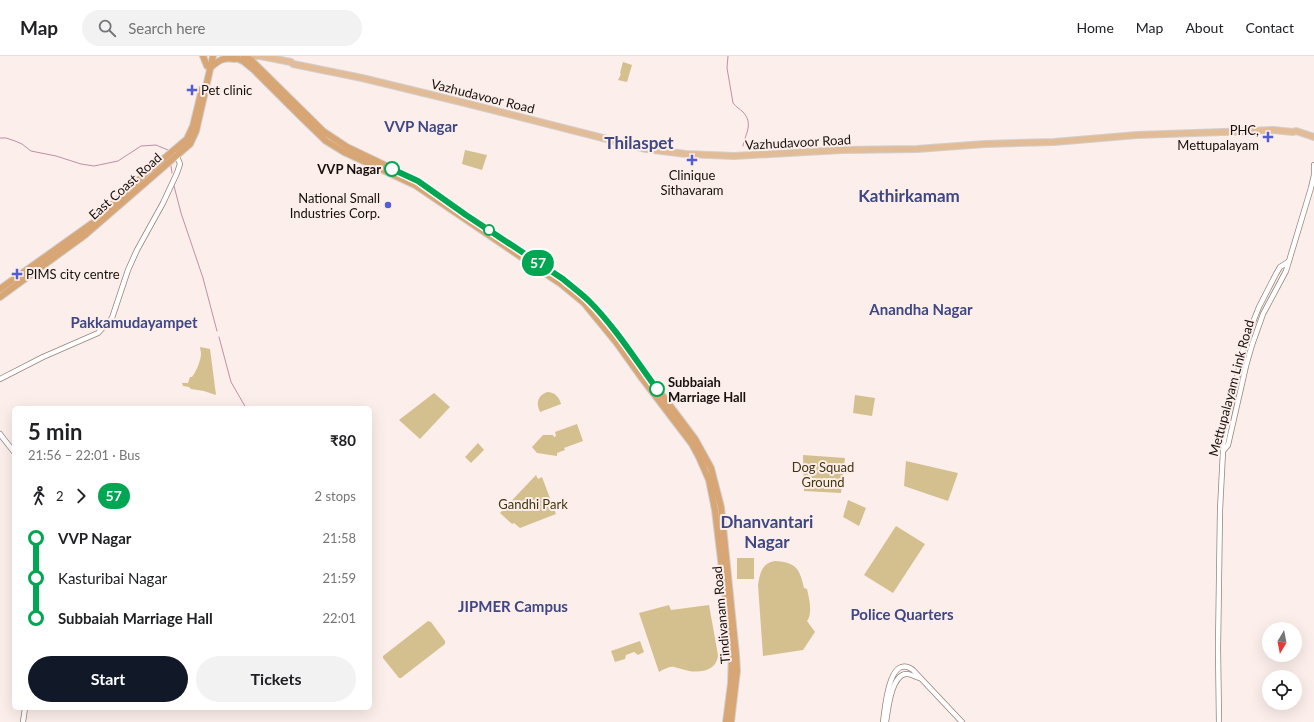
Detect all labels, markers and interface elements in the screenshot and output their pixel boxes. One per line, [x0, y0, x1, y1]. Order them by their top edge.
search box [82, 10, 362, 46]
text: Map [20, 16, 58, 39]
icon: search [96, 17, 118, 39]
text: Search here [128, 19, 206, 37]
text: Home [1076, 19, 1114, 36]
text: Map [1136, 19, 1163, 36]
text: About [1185, 19, 1223, 36]
text: Contact [1245, 19, 1294, 36]
street label: Vazhudavoor Road [430, 75, 536, 117]
place label: Pet clinic [201, 82, 252, 98]
marker: Pet clinic [186, 84, 198, 96]
district label: VVP Nagar [383, 117, 458, 135]
place label: PHC, Mettupalayam [1177, 122, 1259, 153]
street label: Vazhudavoor Road [745, 131, 851, 153]
marker: PHC, Mettupalayam [1262, 131, 1274, 143]
district label: Thilaspet [604, 132, 674, 153]
street label: East Coast Road [85, 149, 165, 223]
marker: Clinique Sithavaram [686, 154, 698, 166]
place label: VVP Nagar [316, 161, 381, 177]
marker: VVP Nagar [384, 161, 400, 177]
place label: Clinique Sithavaram [660, 167, 724, 198]
district label: Kathirkamam [858, 185, 960, 206]
place label: National Small Industries Corp. [290, 190, 380, 221]
marker: National Small Industries Corp. [383, 200, 393, 210]
unlabelled marker [483, 224, 495, 236]
line badge: 57 [520, 250, 556, 276]
text: 57 [530, 254, 546, 271]
place label: PIMS city centre [26, 266, 120, 282]
marker: PIMS city centre [11, 268, 23, 280]
district label: Anandha Nagar [868, 300, 973, 318]
district label: Pakkamudayampet [70, 313, 198, 331]
street label: Mettupalayam Link Road [1205, 318, 1257, 458]
place label: Subbaiah Marriage Hall [668, 374, 746, 405]
marker: Subbaiah Marriage Hall [649, 381, 665, 397]
text: 5 min [28, 418, 83, 445]
text: ₹80 [330, 431, 356, 449]
text: 21:56 – 22:01 · Bus [28, 447, 140, 463]
park label: Dog Squad Ground [792, 459, 854, 490]
icon: walk [28, 485, 50, 507]
icon: forward [70, 485, 92, 507]
text: 57 [106, 487, 122, 504]
text: 2 [56, 488, 64, 504]
text: 2 stops [315, 488, 356, 504]
park label: Gandhi Park [498, 496, 568, 512]
district label: Dhanvantari Nagar [721, 511, 813, 552]
text: VVP Nagar [58, 529, 131, 547]
text: 21:58 [323, 530, 356, 546]
street label: Tindivanam Road [709, 565, 733, 665]
text: Kasturibai Nagar [58, 569, 167, 587]
text: 21:59 [323, 570, 356, 586]
district label: JIPMER Campus [458, 597, 568, 615]
district label: Police Quarters [850, 605, 954, 623]
text: Subbaiah Marriage Hall [58, 609, 213, 627]
text: 22:01 [323, 610, 356, 626]
north arrow [1262, 622, 1302, 662]
map controls [1262, 622, 1302, 710]
button: Start [28, 656, 188, 702]
button: Tickets [196, 656, 356, 702]
button: locate [1262, 670, 1302, 710]

